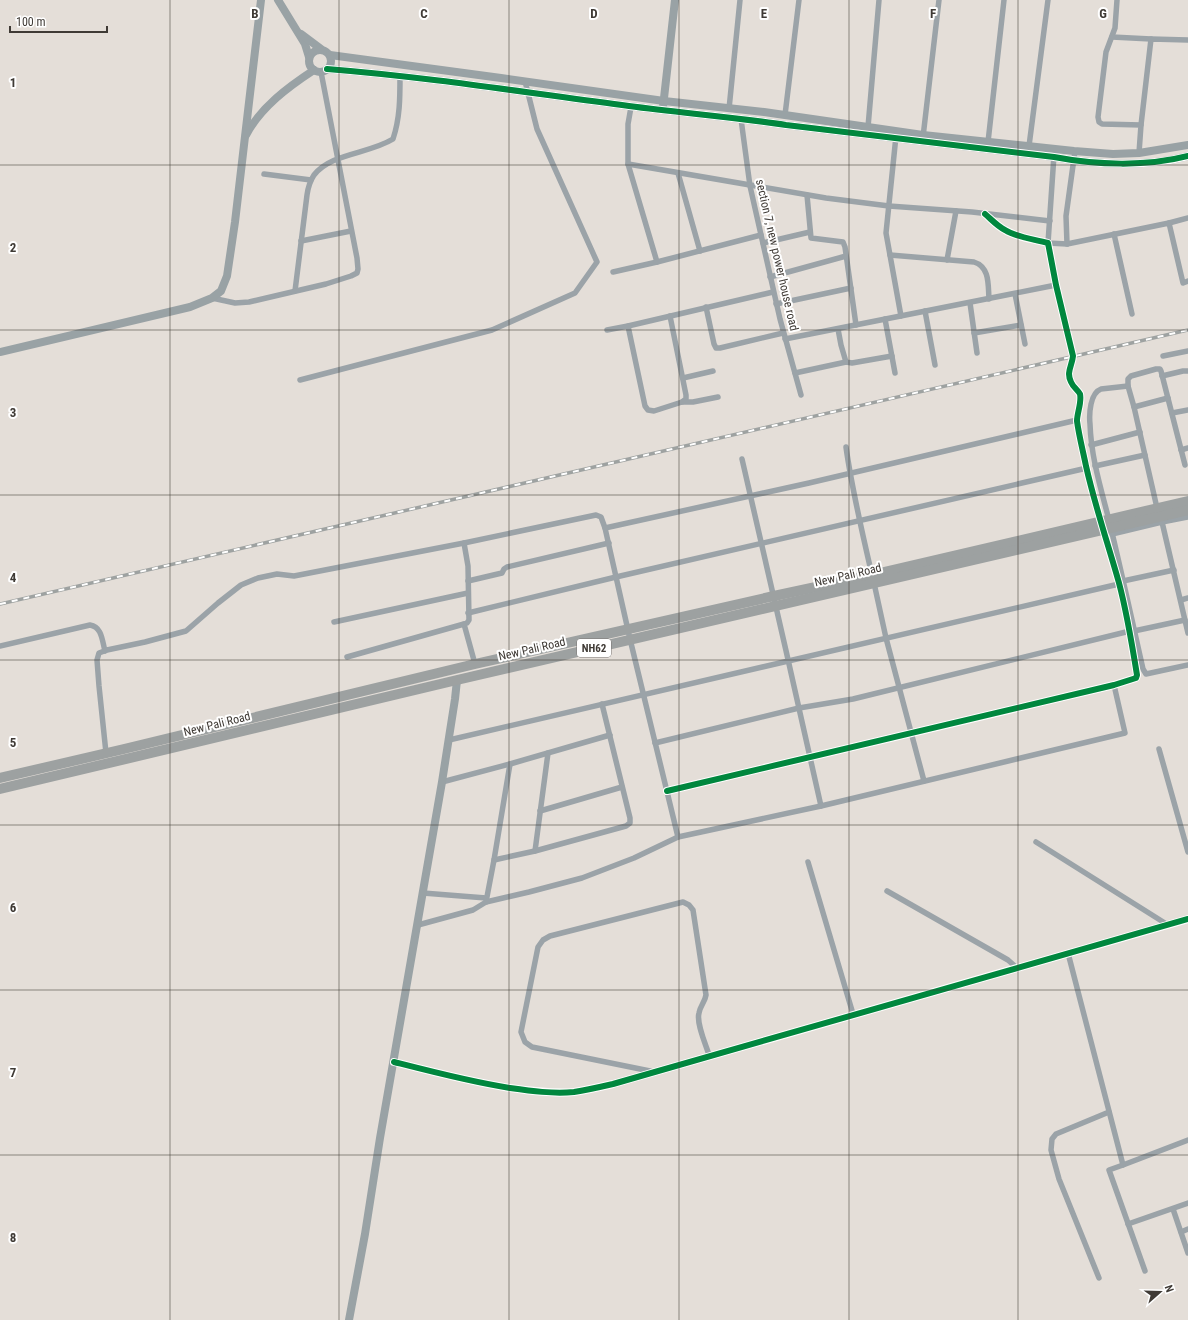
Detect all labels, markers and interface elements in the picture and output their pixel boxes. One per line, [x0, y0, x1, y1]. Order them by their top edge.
text: B [251, 6, 259, 21]
text: C [420, 6, 428, 21]
text: D [590, 6, 598, 21]
text: E [761, 6, 768, 21]
text: F [930, 6, 936, 21]
text: G [1099, 6, 1107, 21]
scale bar [10, 8, 107, 34]
text: 100 m [16, 15, 46, 29]
text: 1 [10, 75, 16, 90]
street label: section 7, new power house road [753, 178, 801, 332]
text: 2 [10, 240, 17, 255]
text: 3 [10, 405, 16, 420]
street label: New Pali Road [813, 560, 883, 590]
text: 4 [10, 570, 17, 585]
street label: New Pali Road [497, 634, 567, 664]
road number: NH62 [577, 639, 611, 657]
street label: New Pali Road [182, 709, 252, 739]
text: 5 [10, 735, 17, 750]
text: 6 [10, 900, 17, 915]
text: 7 [10, 1065, 17, 1080]
text: 8 [10, 1230, 16, 1245]
north arrow [1140, 1272, 1180, 1312]
text: N [1162, 1283, 1176, 1294]

